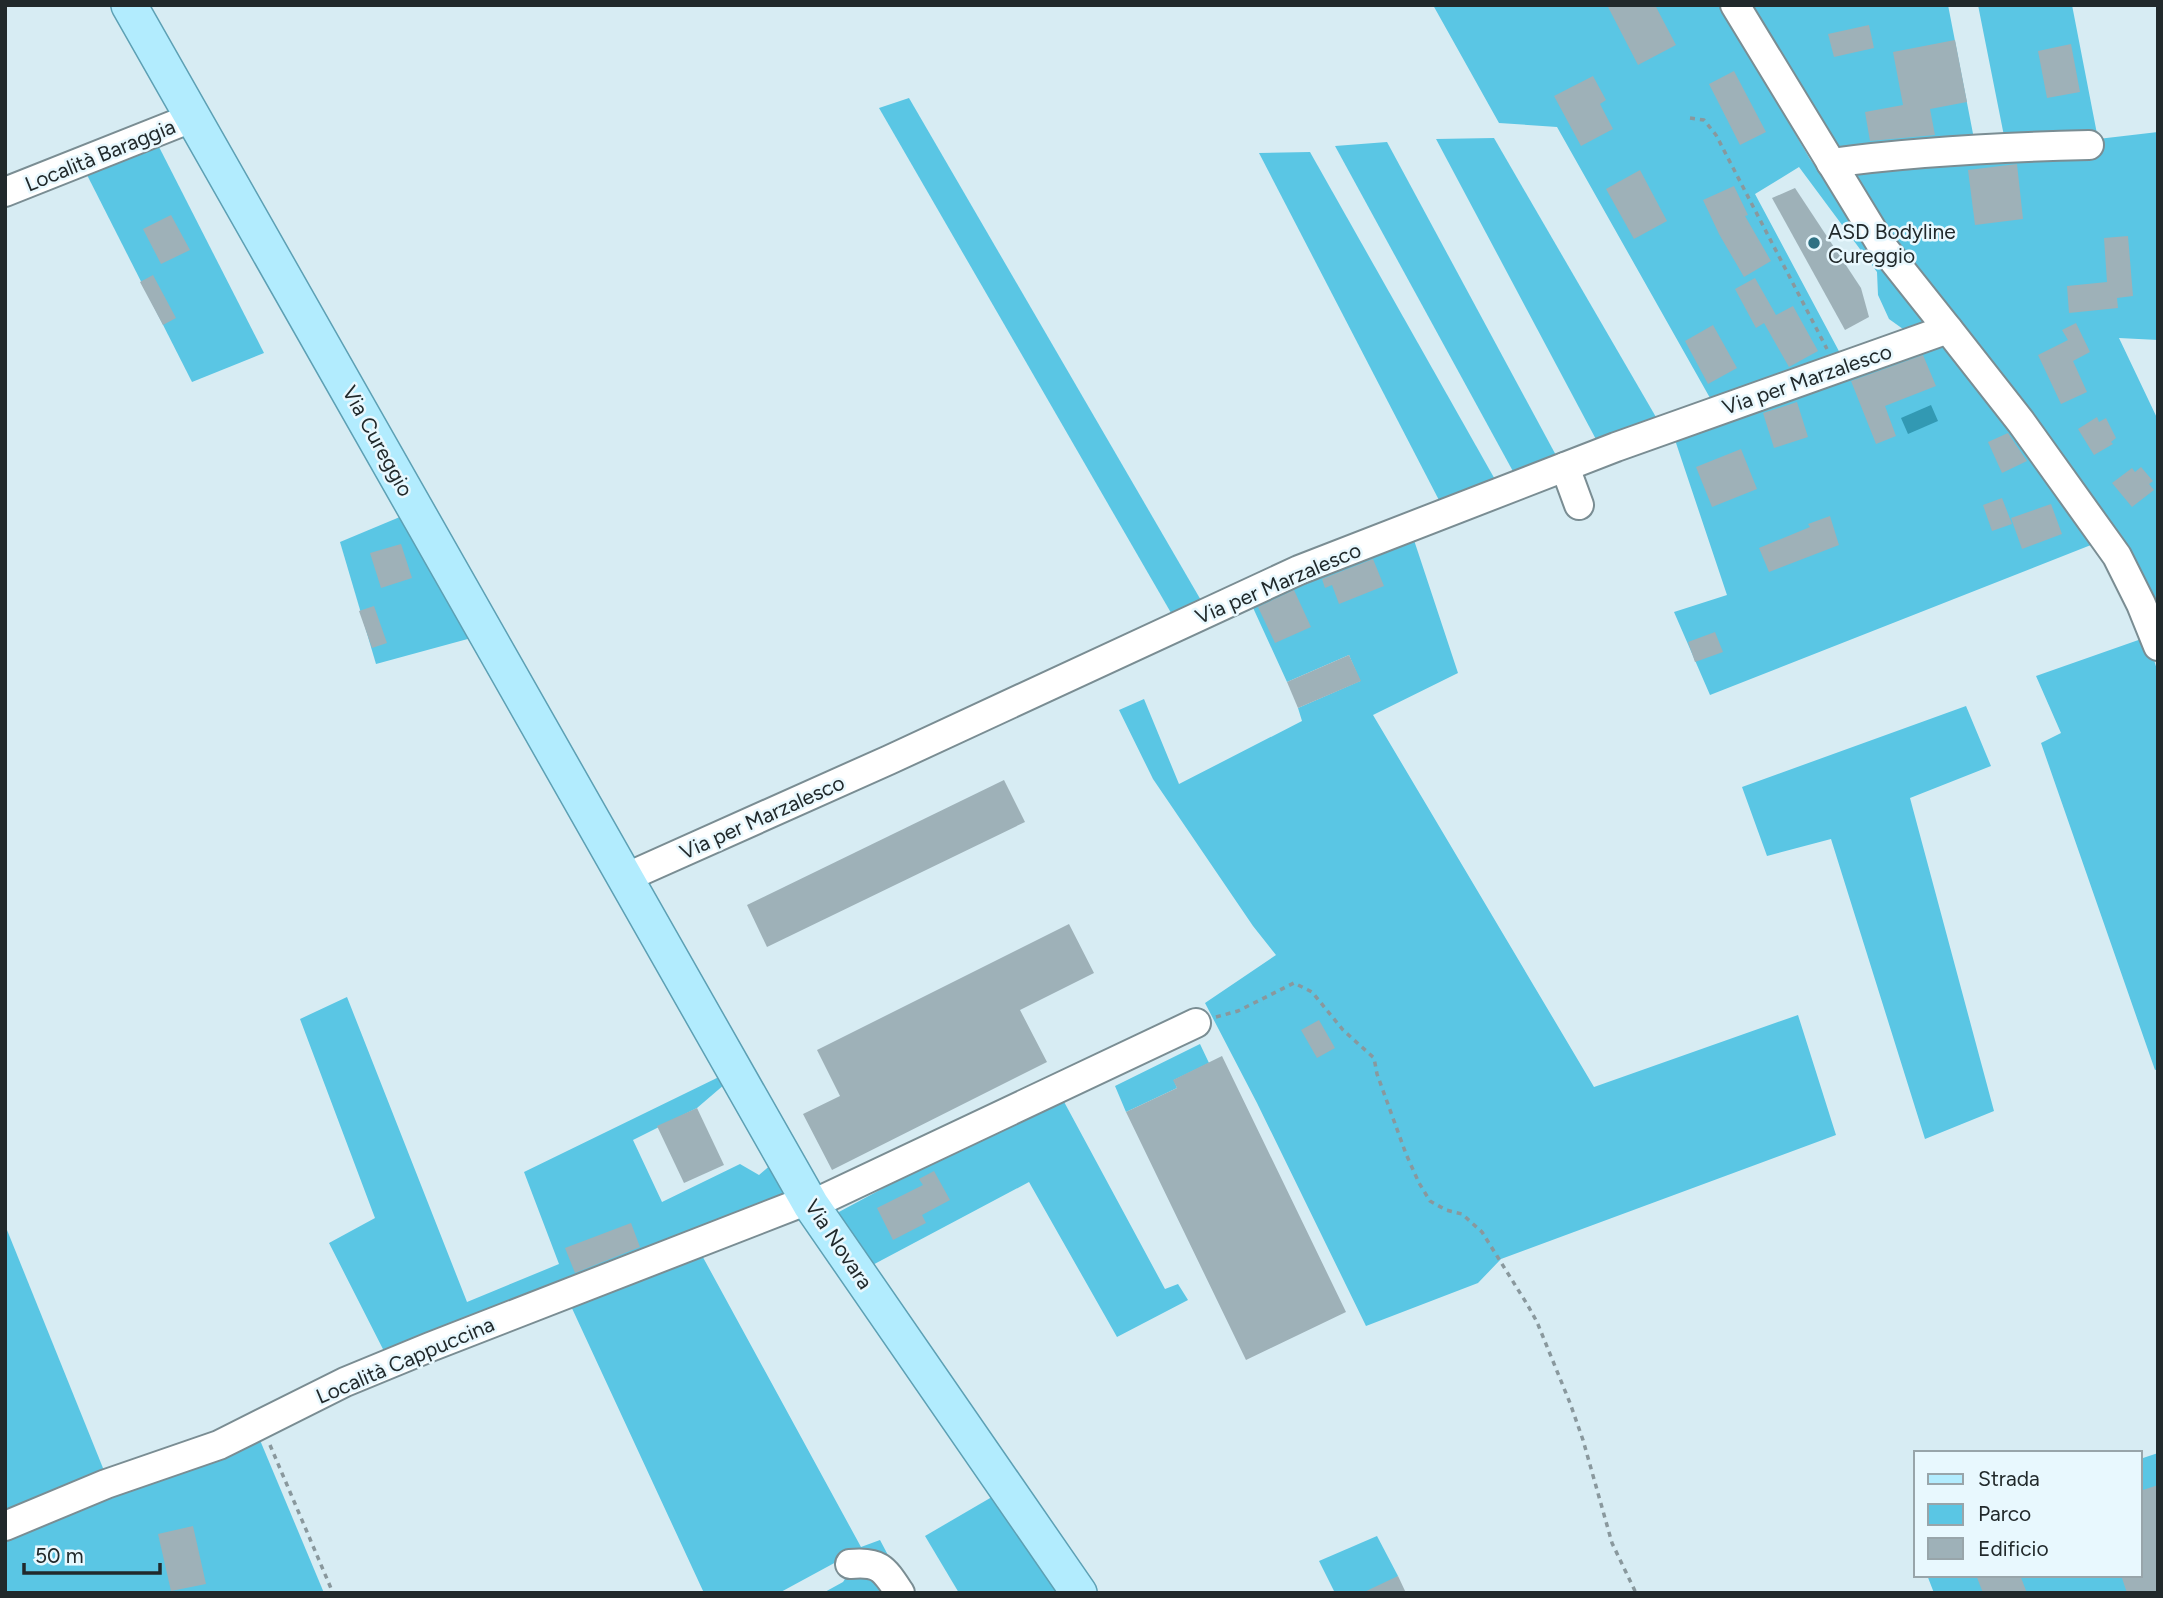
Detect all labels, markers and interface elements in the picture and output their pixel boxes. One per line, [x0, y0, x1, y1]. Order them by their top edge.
street label: Località Baraggia [21, 113, 179, 197]
place label: ASD Bodyline Cureggio [1828, 219, 1956, 268]
marker: ASD Bodyline Cureggio [1806, 235, 1822, 251]
street label: Via per Marzalesco [1719, 338, 1895, 420]
street label: Via Cureggio [337, 381, 419, 501]
street label: Via per Marzalesco [1191, 537, 1365, 629]
street label: Via per Marzalesco [676, 769, 848, 865]
street label: Via Novara [800, 1194, 878, 1294]
street label: Località Cappuccina [312, 1311, 498, 1409]
legend [1914, 1451, 2142, 1577]
text: Strada [1978, 1466, 2040, 1491]
text: Parco [1978, 1501, 2031, 1526]
scale bar [24, 1532, 161, 1576]
text: Edificio [1978, 1536, 2049, 1561]
text: 50 m [35, 1543, 84, 1568]

